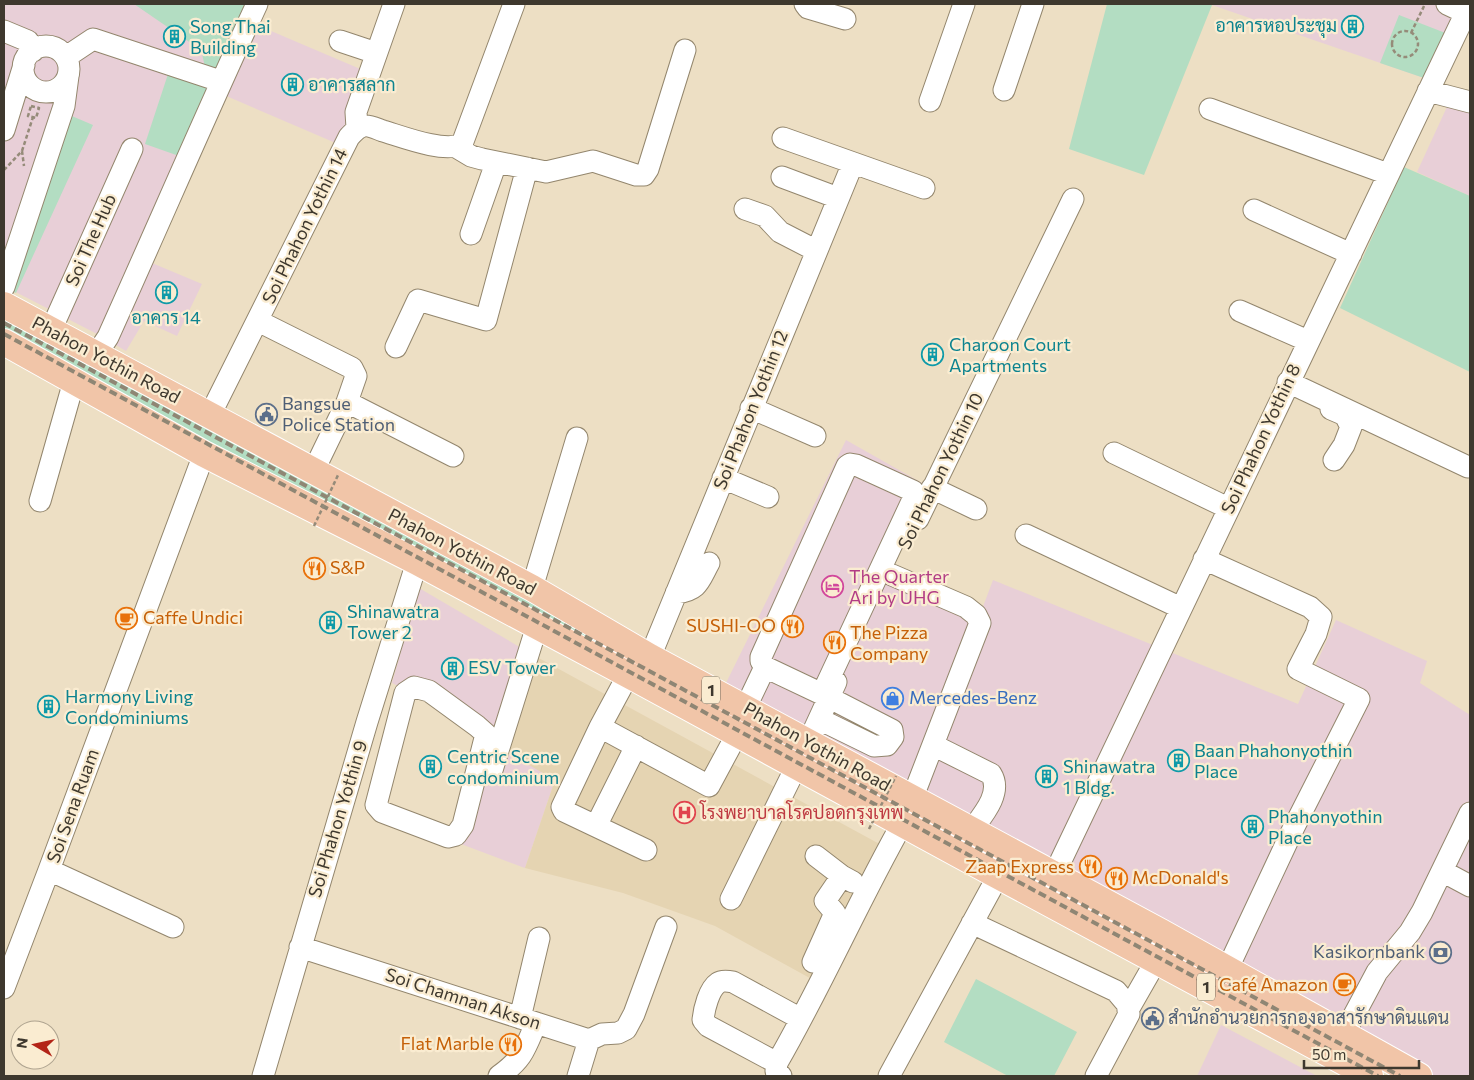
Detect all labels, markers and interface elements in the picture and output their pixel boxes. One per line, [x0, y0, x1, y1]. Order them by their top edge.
place label: อาคารหอประชุม [1215, 14, 1337, 38]
building icon: อาคารหอประชุม [1341, 14, 1365, 38]
place label: Song Thai Building [190, 15, 271, 58]
building icon: Song Thai Building [162, 25, 186, 49]
building icon: อาคารสลาก [280, 73, 304, 97]
place label: อาคารสลาก [308, 73, 396, 95]
street label: Soi Phahon Yothin 14 [257, 144, 351, 307]
street label: Soi The Hub [60, 190, 120, 289]
building icon: อาคาร 14 [154, 281, 178, 305]
place label: อาคาร 14 [131, 306, 201, 328]
street label: Phahon Yothin Road [29, 311, 184, 407]
street label: Soi Phahon Yothin 12 [708, 327, 792, 492]
place label: Charoon Court Apartments [949, 333, 1071, 376]
building icon: Charoon Court Apartments [921, 343, 945, 367]
street label: Soi Phahon Yothin 8 [1216, 360, 1305, 517]
street label: Soi Phahon Yothin 10 [893, 389, 988, 552]
place label: Bangsue Police Station [282, 392, 395, 435]
public building icon: Bangsue Police Station [254, 402, 278, 426]
street label: Phahon Yothin Road [385, 503, 540, 599]
restaurant icon: S&P [302, 556, 326, 580]
place label: S&P [330, 556, 365, 578]
place label: The Quarter Ari by UHG [849, 565, 949, 608]
hotel icon: The Quarter Ari by UHG [821, 575, 845, 599]
place label: Shinawatra Tower 2 [347, 600, 439, 643]
cafe icon: Caffe Undici [115, 606, 139, 630]
place label: Caffe Undici [143, 606, 243, 628]
building icon: Shinawatra Tower 2 [319, 610, 343, 634]
place label: SUSHI-OO [686, 614, 776, 636]
restaurant icon: SUSHI-OO [780, 614, 804, 638]
place label: The Pizza Company [850, 621, 928, 664]
restaurant icon: The Pizza Company [822, 631, 846, 655]
building icon: ESV Tower [440, 656, 464, 680]
place label: ESV Tower [468, 656, 556, 678]
road number: 1 [702, 676, 720, 704]
place label: Harmony Living Condominiums [65, 685, 194, 728]
shop icon: Mercedes-Benz [881, 686, 905, 710]
place label: Mercedes-Benz [909, 686, 1037, 708]
building icon: Harmony Living Condominiums [37, 695, 61, 719]
street label: Phahon Yothin Road [740, 697, 895, 796]
street label: Soi Phahon Yothin 9 [303, 738, 371, 900]
place label: Baan Phahonyothin Place [1194, 739, 1353, 782]
place label: Centric Scene condominium [447, 745, 559, 788]
street label: Soi Sena Ruam [41, 746, 103, 866]
building icon: Baan Phahonyothin Place [1166, 749, 1190, 773]
building icon: Centric Scene condominium [419, 755, 443, 779]
place label: Shinawatra 1 Bldg. [1063, 755, 1155, 798]
building icon: Shinawatra 1 Bldg. [1035, 765, 1059, 789]
place label: โรงพยาบาลโรคปอดกรุงเทพ [699, 800, 904, 825]
hospital icon: โรงพยาบาลโรคปอดกรุงเทพ [672, 801, 696, 825]
place label: Phahonyothin Place [1268, 805, 1382, 848]
building icon: Phahonyothin Place [1240, 815, 1264, 839]
place label: Zaap Express [965, 855, 1074, 877]
restaurant icon: Zaap Express [1078, 855, 1102, 879]
restaurant icon: McDonald's [1104, 866, 1128, 890]
place label: McDonald's [1132, 866, 1229, 888]
place label: Kasikornbank [1313, 940, 1425, 962]
bank icon: Kasikornbank [1429, 940, 1453, 964]
street label: Soi Chamnan Akson [383, 963, 544, 1034]
place label: Café Amazon [1219, 973, 1328, 995]
cafe icon: Café Amazon [1332, 973, 1356, 997]
road number: 1 [1197, 974, 1215, 1000]
public building icon: สำนักอำนวยการกองอาสารักษาดินแดน [1140, 1006, 1164, 1030]
place label: สำนักอำนวยการกองอาสารักษาดินแดน [1168, 1006, 1449, 1028]
north arrow [10, 1020, 60, 1070]
place label: Flat Marble [400, 1032, 494, 1054]
restaurant icon: Flat Marble [498, 1032, 522, 1056]
text: N [12, 1036, 31, 1049]
scale bar [1304, 1038, 1419, 1070]
text: 50 m [1312, 1045, 1346, 1063]

